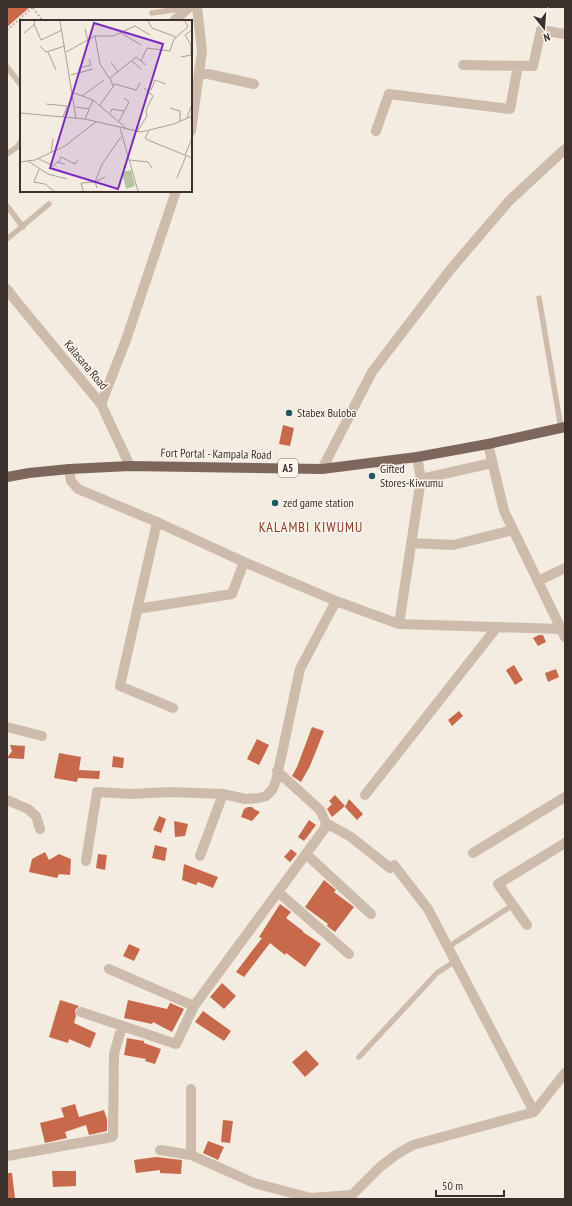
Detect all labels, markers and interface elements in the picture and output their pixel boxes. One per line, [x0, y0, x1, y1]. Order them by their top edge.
north arrow [524, 8, 564, 48]
inset map [20, 20, 192, 192]
text: N [542, 30, 552, 45]
street label: Kalasana Road [61, 337, 111, 392]
place label: Stabex Buloba [297, 405, 356, 420]
marker: Stabex Buloba [284, 408, 294, 418]
street label: Fort Portal - Kampala Road [160, 445, 272, 462]
road number: A5 [278, 459, 298, 477]
place label: Gifted Stores-Kiwumu [380, 461, 443, 490]
marker: Gifted Stores-Kiwumu [367, 471, 377, 481]
place label: zed game station [283, 495, 354, 510]
marker: zed game station [270, 498, 280, 508]
district label: KALAMBI KIWUMU [259, 518, 363, 536]
scale bar [436, 1172, 504, 1198]
text: 50 m [442, 1178, 463, 1193]

